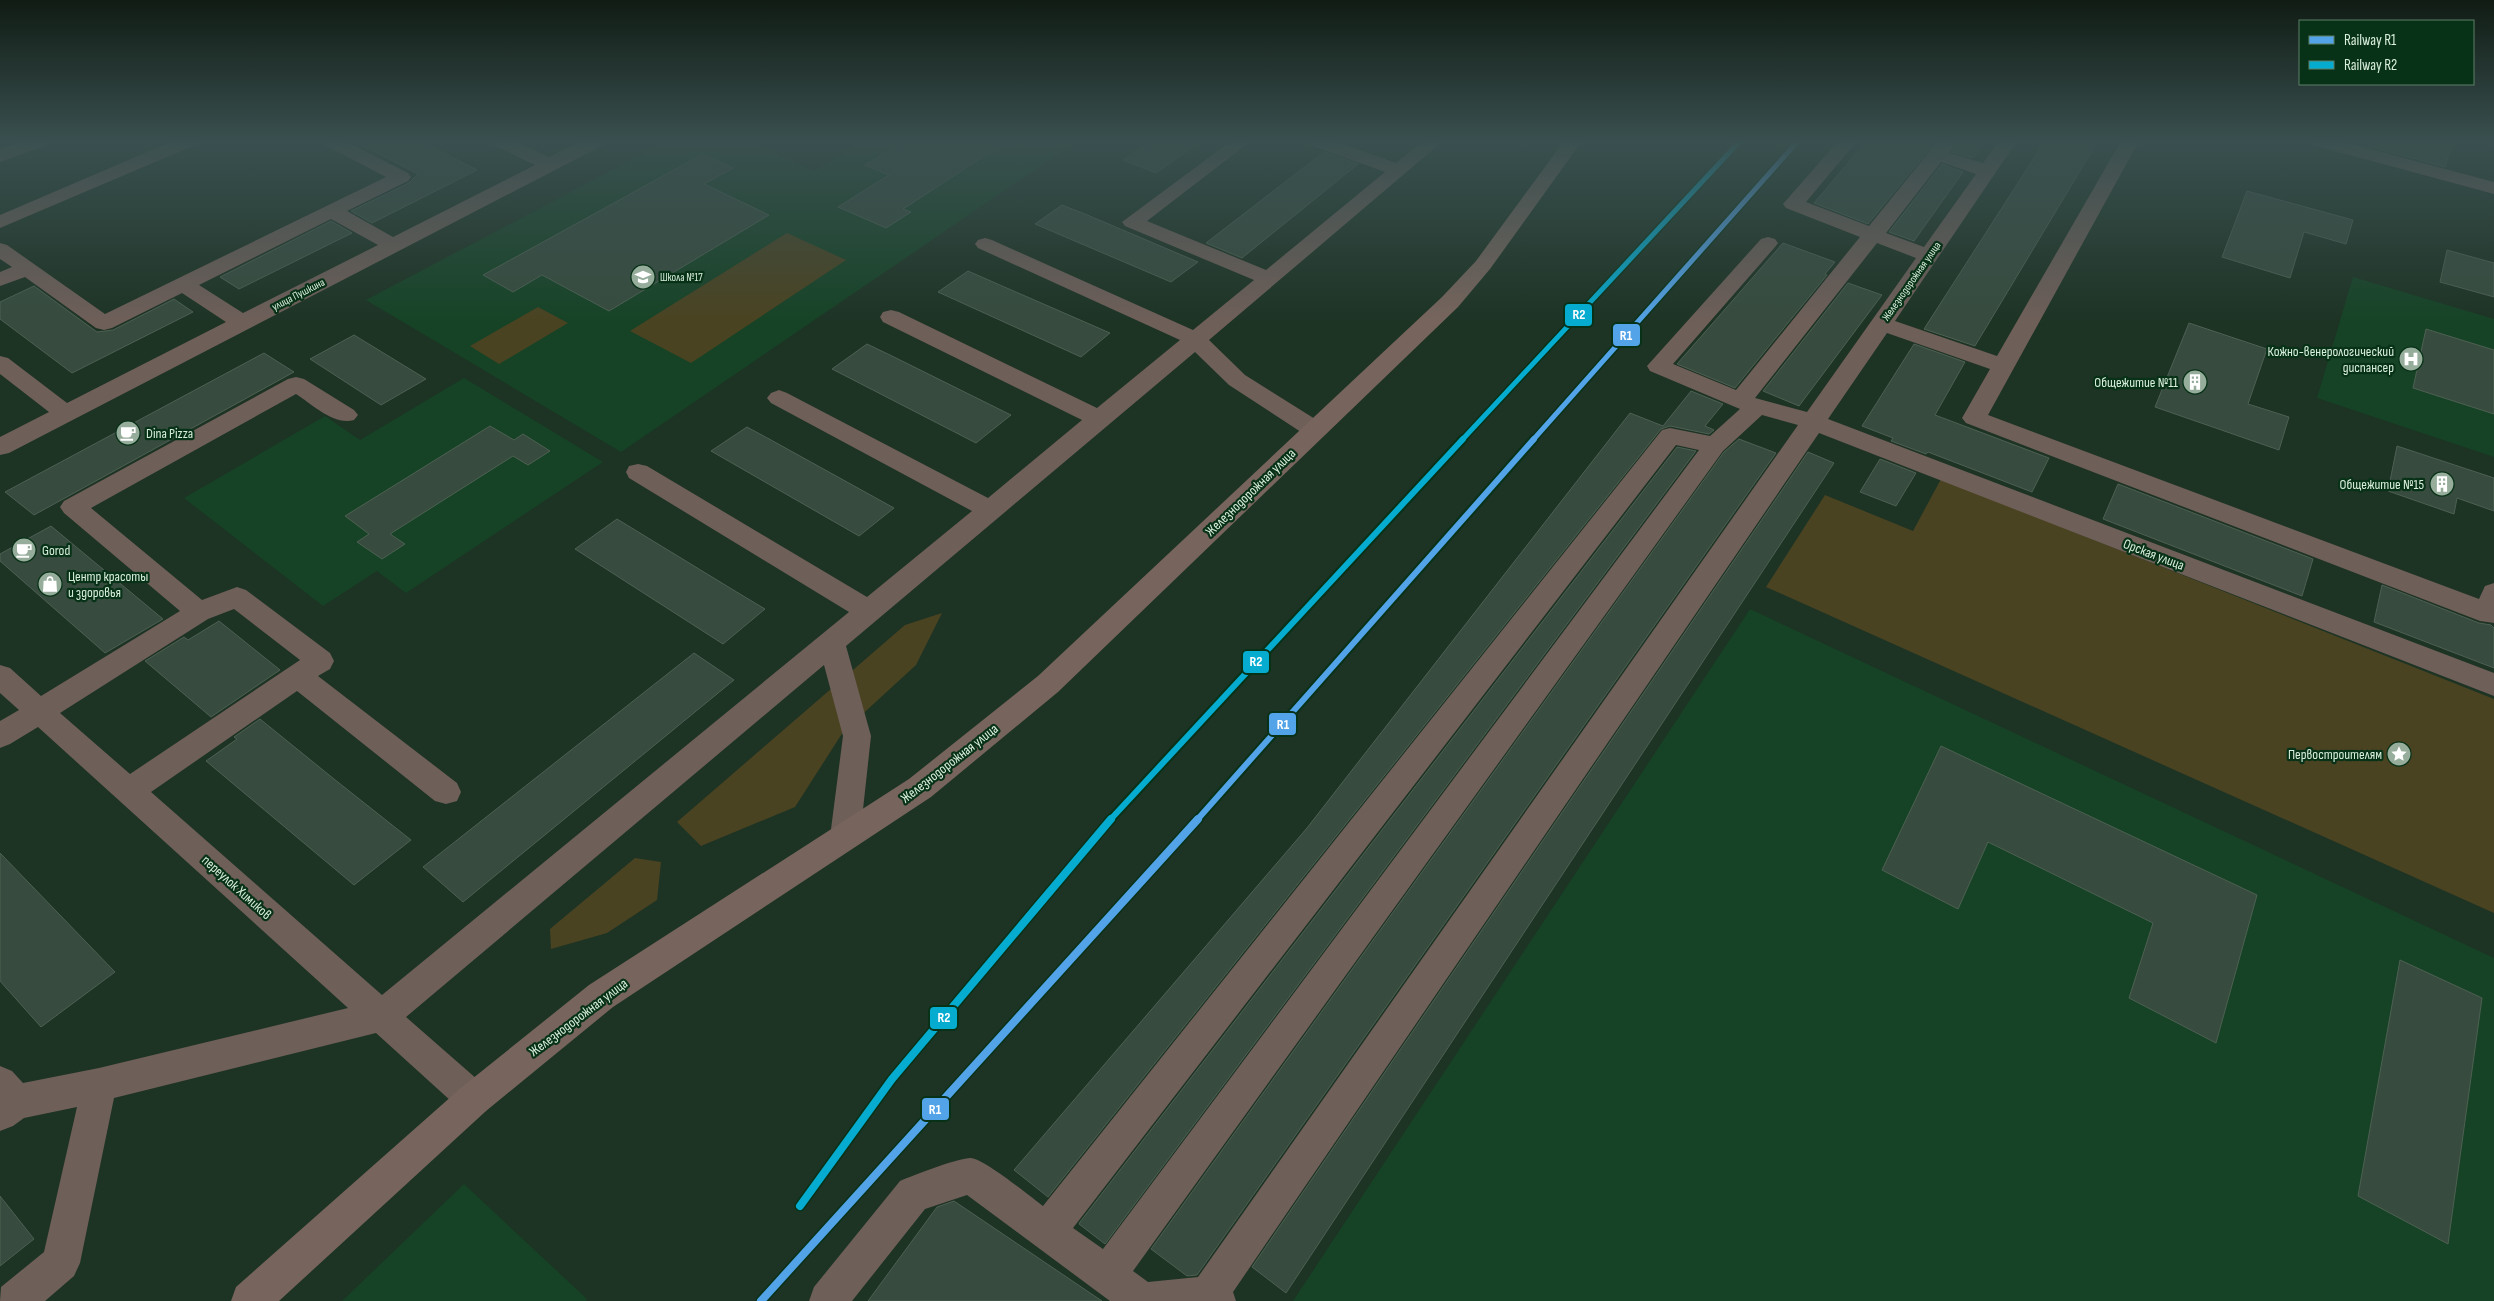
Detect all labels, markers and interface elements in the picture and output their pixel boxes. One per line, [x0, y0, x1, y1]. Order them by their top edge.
legend [2299, 20, 2474, 85]
text: Railway R1 [2344, 31, 2397, 50]
text: Railway R2 [2344, 56, 2397, 75]
street label: Железнодорожная улица [1879, 239, 1944, 323]
school or university icon: Школа №17 [630, 264, 656, 290]
place label: Школа №17 [660, 271, 703, 284]
street label: улица Пушкина [270, 276, 327, 313]
line badge: R2 [1564, 303, 1593, 327]
text: R2 [1572, 306, 1586, 323]
line badge: R1 [1612, 323, 1641, 347]
text: R1 [1620, 327, 1633, 344]
place label: Кожно-венерологический диспансер [2268, 343, 2394, 376]
hospital icon: Кожно-венерологический диспансер [2398, 346, 2424, 372]
building icon: Общежитие №11 [2182, 369, 2208, 395]
place label: Общежитие №11 [2094, 374, 2178, 391]
cafe icon: Dina Pizza [115, 420, 141, 446]
place label: Dina Pizza [146, 425, 193, 442]
street label: Железнодорожная улица [1202, 445, 1299, 540]
building icon: Общежитие №15 [2429, 471, 2455, 497]
place label: Общежитие №15 [2340, 476, 2424, 493]
street label: Орская улица [2121, 535, 2187, 574]
cafe icon: Gorod [11, 537, 37, 563]
place label: Gorod [42, 542, 70, 559]
place label: Центр красоты и здоровья [68, 568, 148, 601]
shop icon: Центр красоты и здоровья [37, 571, 63, 597]
line badge: R2 [1242, 650, 1270, 674]
text: R2 [1249, 653, 1263, 670]
line badge: R1 [1268, 712, 1297, 736]
text: R1 [1277, 716, 1290, 733]
street label: Железнодорожная улица [897, 720, 1001, 807]
place icon: Первостроителям [2386, 741, 2412, 767]
place label: Первостроителям [2288, 746, 2382, 763]
street label: переулок Химиков [198, 852, 275, 923]
street label: Железнодорожная улица [526, 975, 631, 1060]
line badge: R2 [929, 1006, 958, 1030]
text: R2 [937, 1009, 951, 1026]
line badge: R1 [921, 1097, 950, 1121]
text: R1 [929, 1101, 942, 1118]

